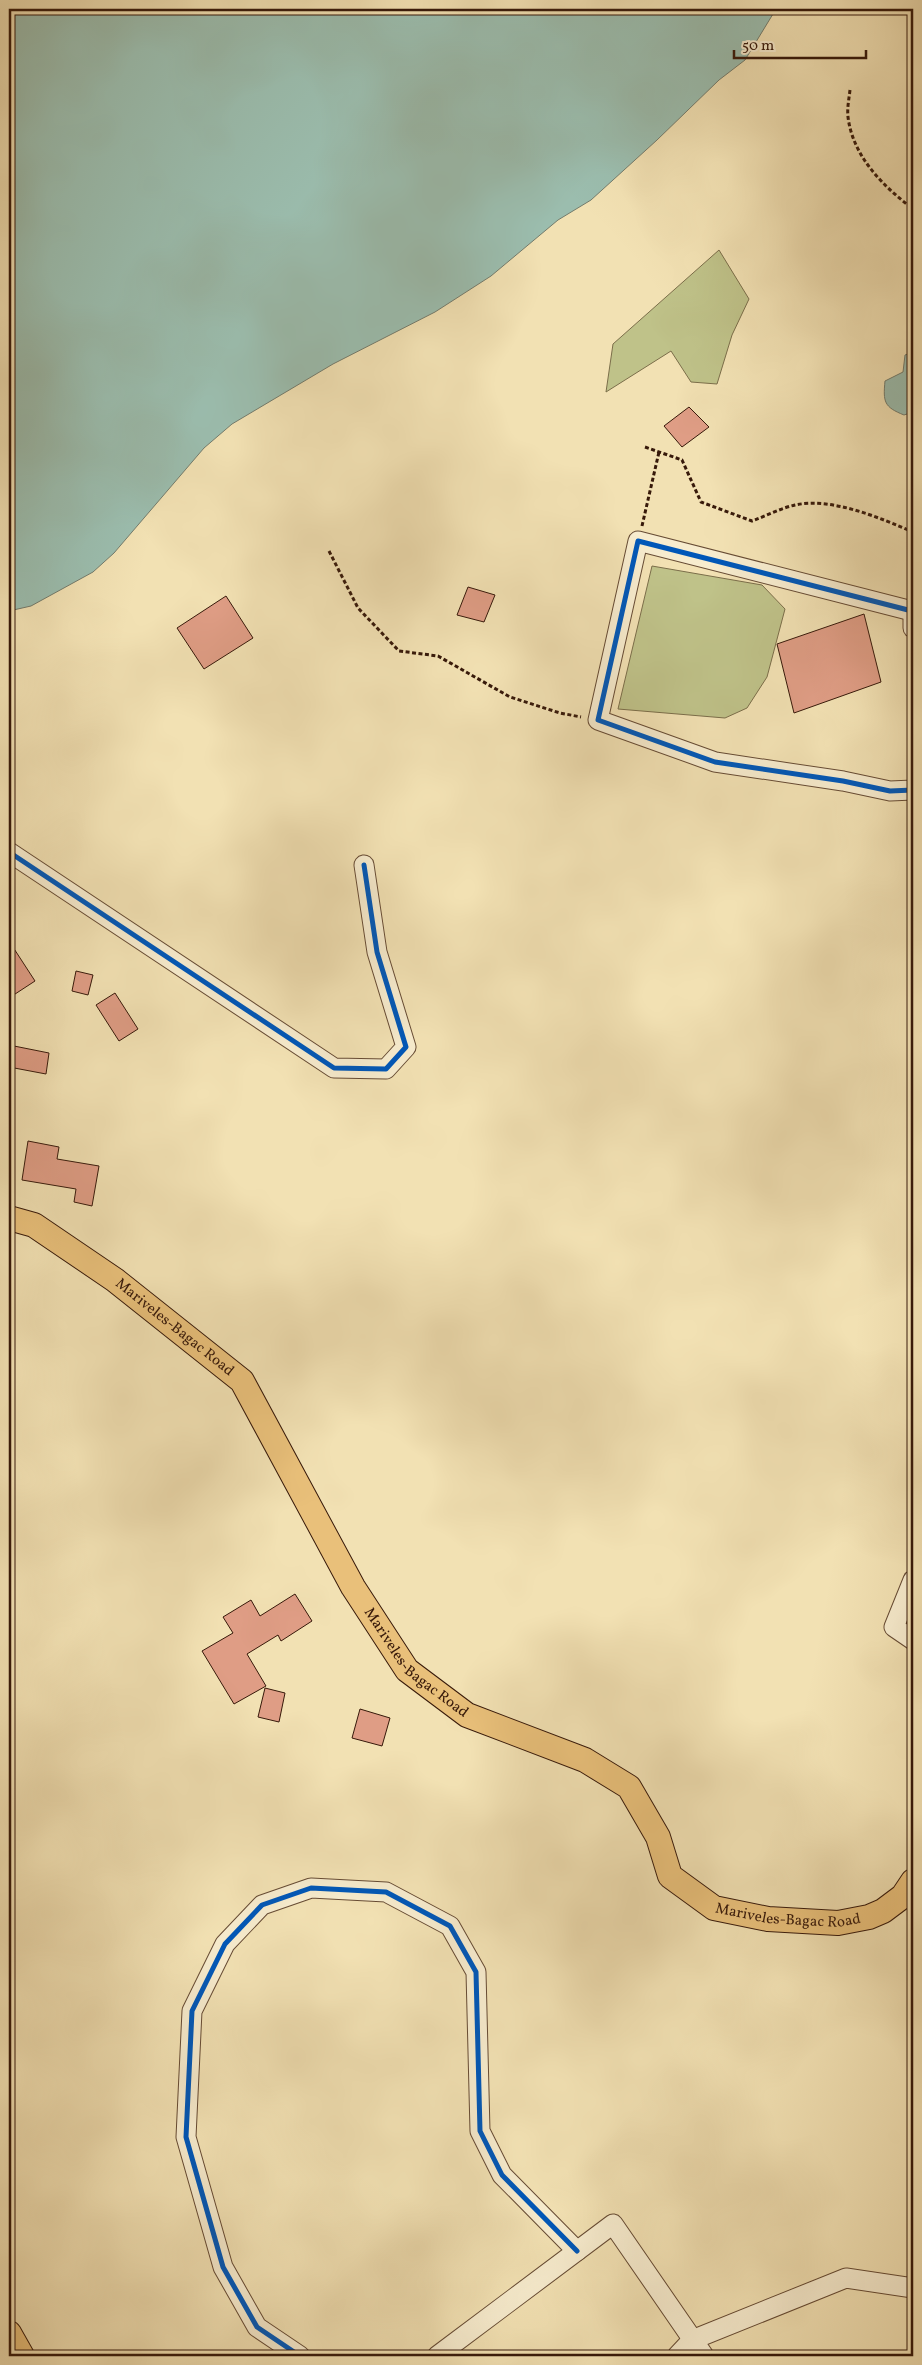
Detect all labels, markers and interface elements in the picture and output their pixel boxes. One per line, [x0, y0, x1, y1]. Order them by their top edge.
scale bar [734, 28, 867, 60]
text: 50 m [742, 36, 774, 57]
street label: Mariveles-Bagac Road [111, 1274, 239, 1381]
street label: Mariveles-Bagac Road [359, 1603, 473, 1723]
street label: Mariveles-Bagac Road [713, 1898, 863, 1933]

